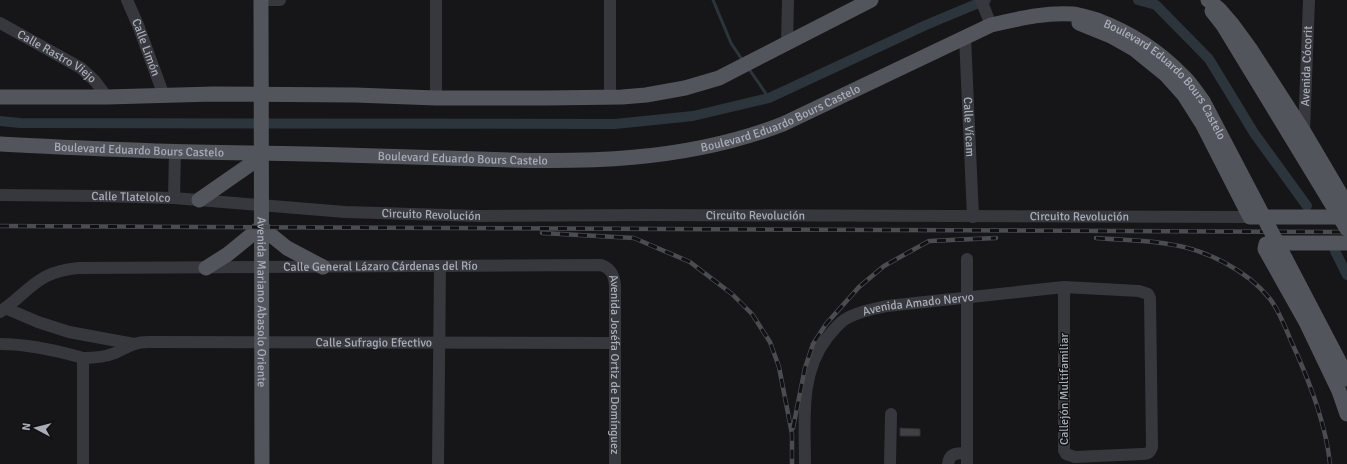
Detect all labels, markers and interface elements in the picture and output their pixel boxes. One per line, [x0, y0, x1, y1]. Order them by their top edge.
street label: Calle Limón [129, 16, 164, 78]
street label: Boulevard Eduardo Bours Castelo [1101, 16, 1229, 142]
street label: Avenida Cócorit [1297, 25, 1316, 107]
street label: Calle Rastro Viejo [15, 27, 100, 86]
street label: Boulevard Eduardo Bours Castelo [699, 81, 863, 155]
street label: Calle Vícam [960, 96, 978, 157]
street label: Boulevard Eduardo Bours Castelo [54, 139, 224, 160]
street label: Boulevard Eduardo Bours Castelo [377, 148, 548, 168]
street label: Calle Tlatelolco [91, 188, 171, 205]
street label: Circuito Revolución [381, 206, 481, 224]
street label: Circuito Revolución [706, 208, 805, 223]
street label: Circuito Revolución [1030, 209, 1129, 224]
street label: Avenida Mariano Abasolo Oriente [254, 217, 269, 387]
street label: Calle General Lázaro Cárdenas del Río [283, 258, 478, 274]
street label: Avenida Joséfa Ortiz de Domínguez [606, 273, 623, 454]
street label: Avenida Amado Nervo [861, 289, 974, 319]
street label: Callejón Multifamiliar [1057, 332, 1072, 445]
street label: Calle Sufragio Efectivo [316, 335, 432, 350]
north arrow [16, 408, 56, 448]
text: N [20, 422, 33, 431]

